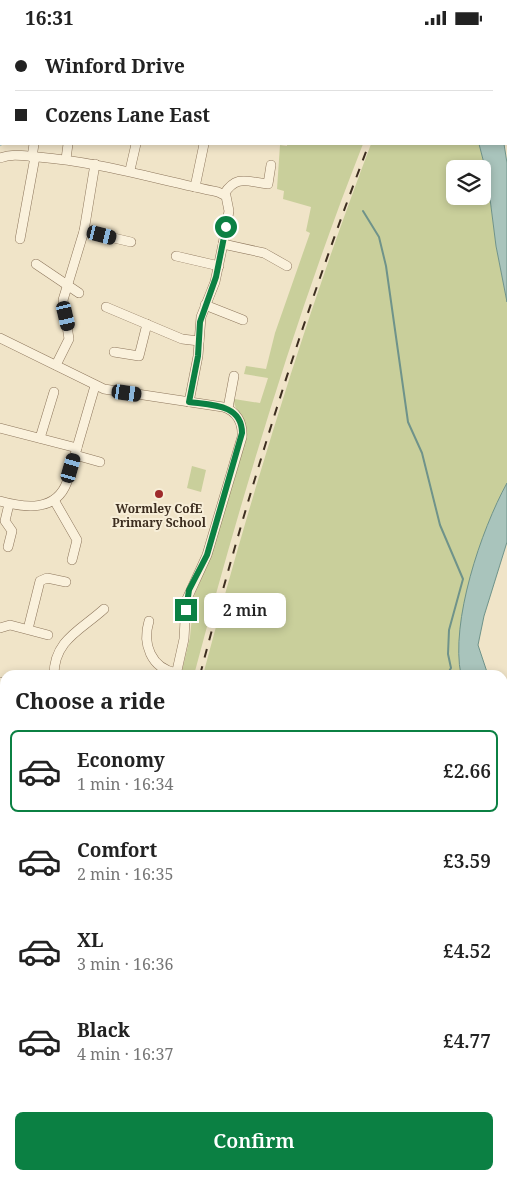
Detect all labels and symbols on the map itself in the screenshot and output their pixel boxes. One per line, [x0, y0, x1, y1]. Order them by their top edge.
route start [215, 216, 237, 238]
car [85, 224, 118, 246]
car [55, 300, 76, 332]
car [111, 383, 142, 403]
car [59, 452, 82, 484]
marker: Wormley CofE Primary School [153, 488, 165, 500]
place label: Wormley CofE Primary School [112, 500, 207, 531]
callout: 2 min [204, 593, 286, 627]
route end [175, 599, 197, 621]

